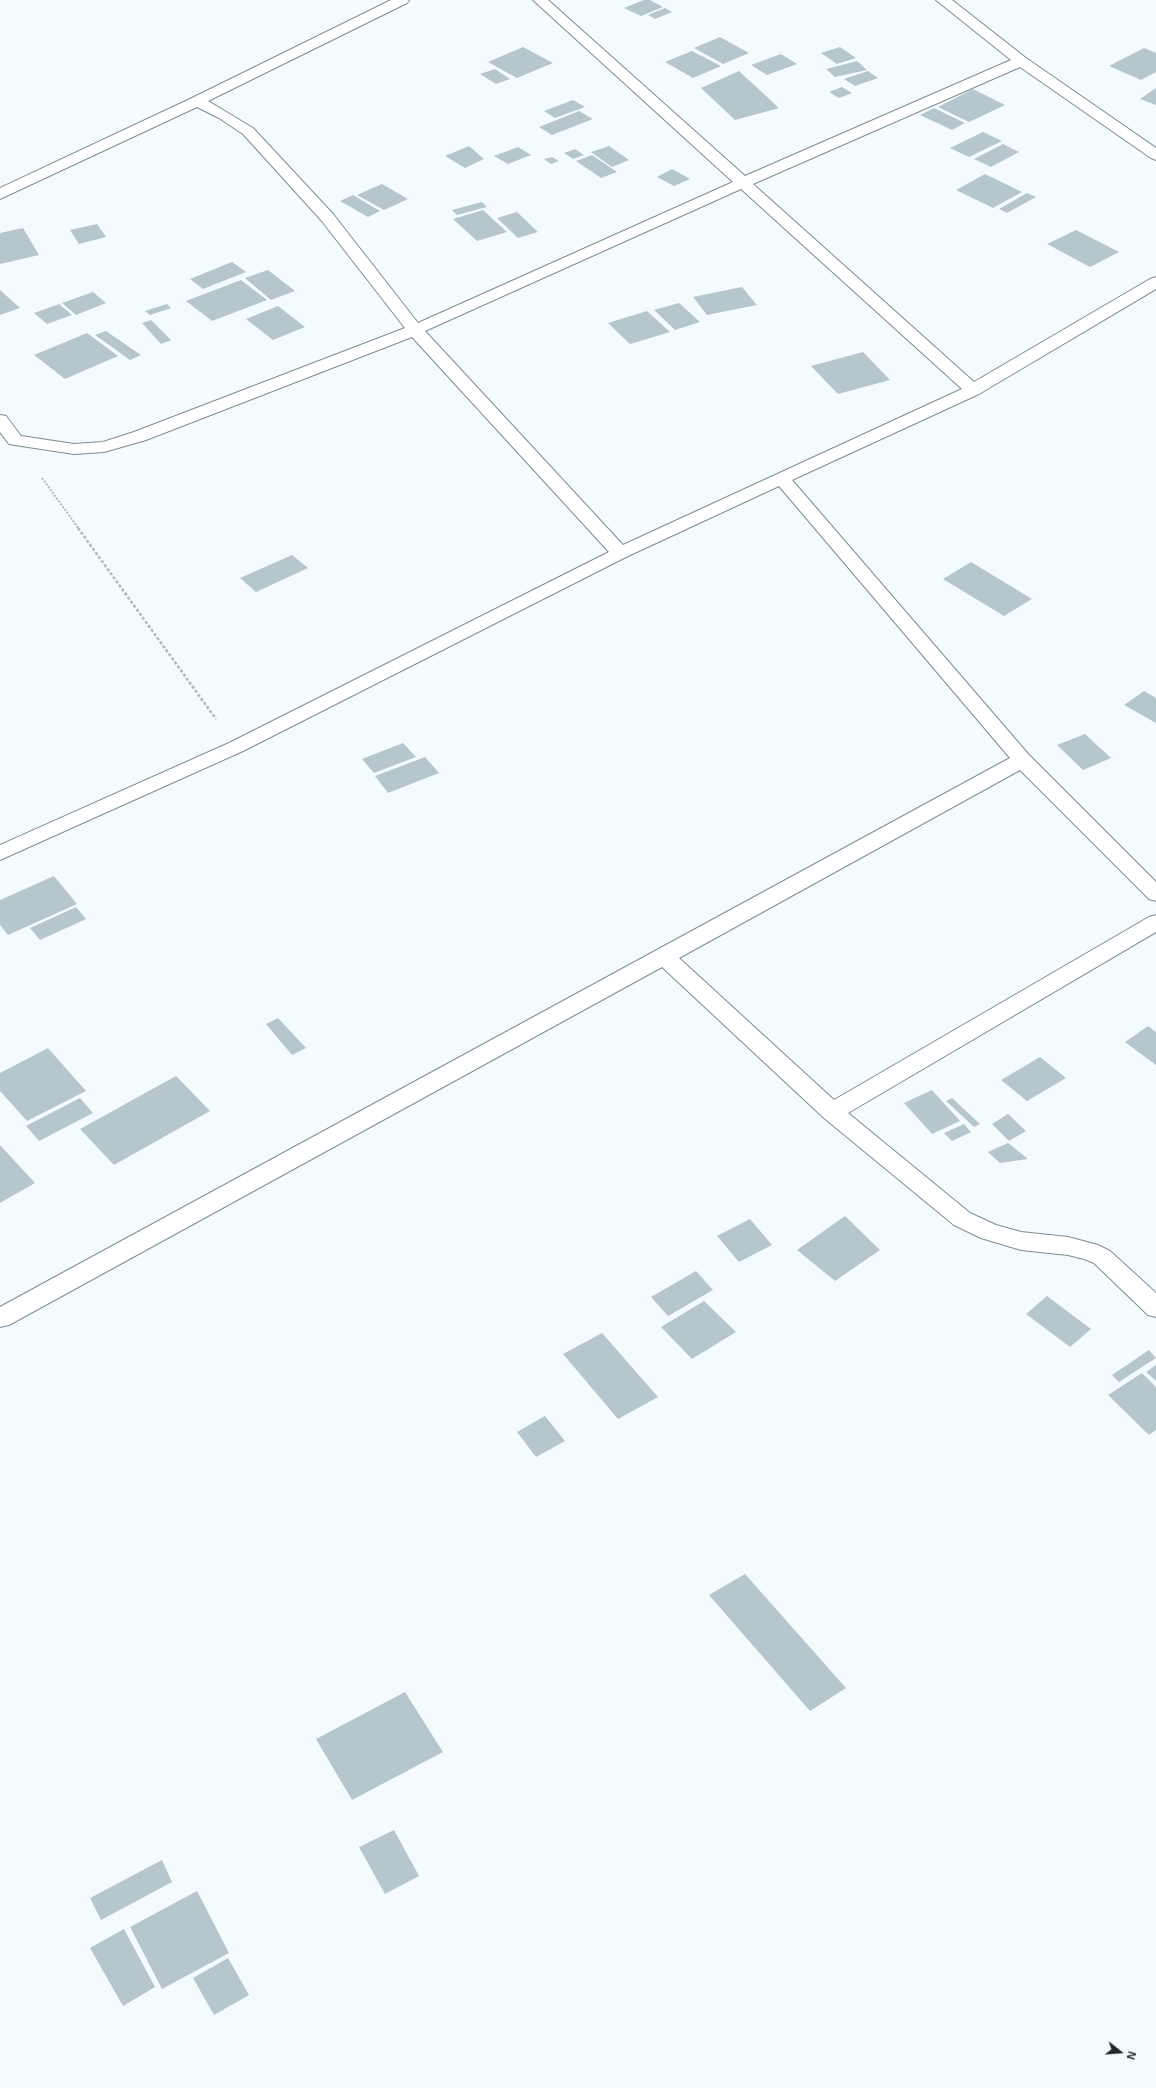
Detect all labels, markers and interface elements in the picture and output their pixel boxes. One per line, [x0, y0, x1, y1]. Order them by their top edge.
north arrow [1100, 2032, 1140, 2072]
text: N [1125, 2050, 1138, 2061]

